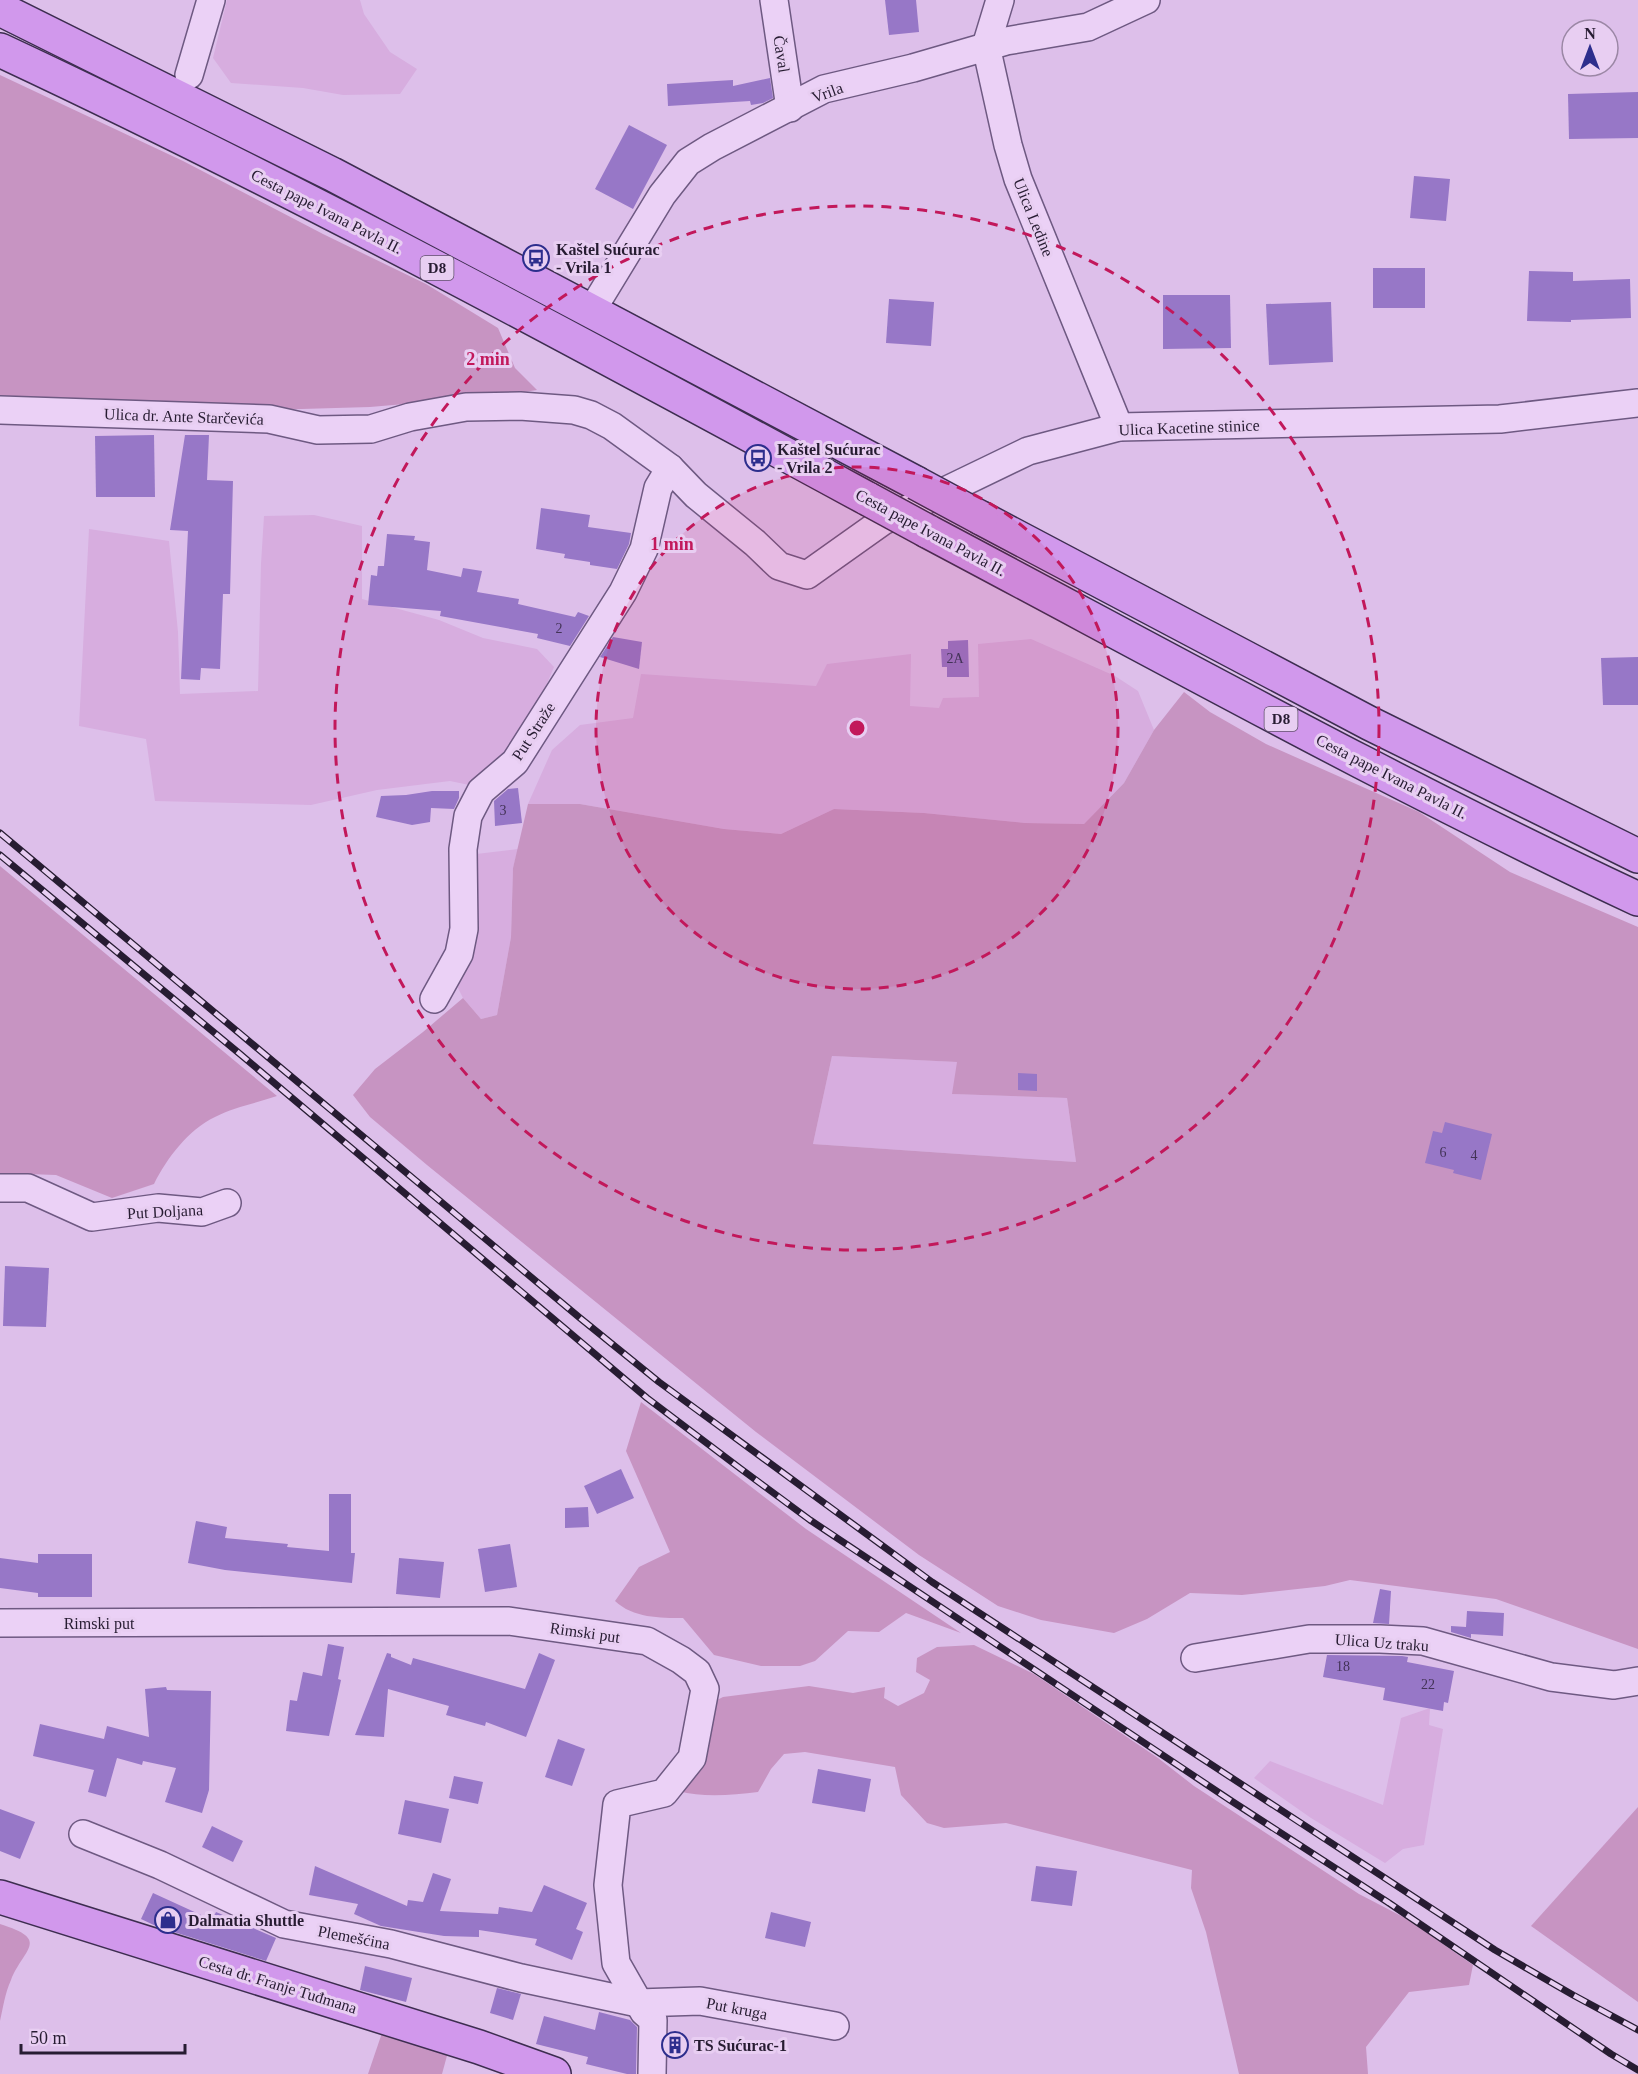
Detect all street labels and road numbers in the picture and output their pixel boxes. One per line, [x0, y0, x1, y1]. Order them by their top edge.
street label: Čaval [770, 34, 794, 74]
street label: Vrila [809, 79, 845, 106]
street label: Cesta pape Ivana Pavla II. [248, 166, 405, 258]
street label: Ulica Ledine [1010, 175, 1057, 259]
road number: D8 [420, 256, 454, 280]
street label: Ulica dr. Ante Starčevića [104, 405, 264, 428]
street label: Ulica Kacetine stinice [1118, 417, 1260, 438]
street label: Cesta pape Ivana Pavla II. [852, 486, 1009, 580]
street label: Put Straže [509, 699, 558, 763]
road number: D8 [1264, 707, 1298, 731]
street label: Cesta pape Ivana Pavla II. [1313, 731, 1470, 823]
street label: Put Doljana [127, 1201, 203, 1223]
street label: Rimski put [64, 1615, 135, 1633]
street label: Rimski put [549, 1619, 622, 1647]
street label: Ulica Uz traku [1334, 1631, 1430, 1654]
street label: Plemešćina [317, 1922, 391, 1953]
street label: Cesta dr. Franje Tuđmana [196, 1952, 359, 2018]
street label: Put kruga [705, 1994, 769, 2024]

